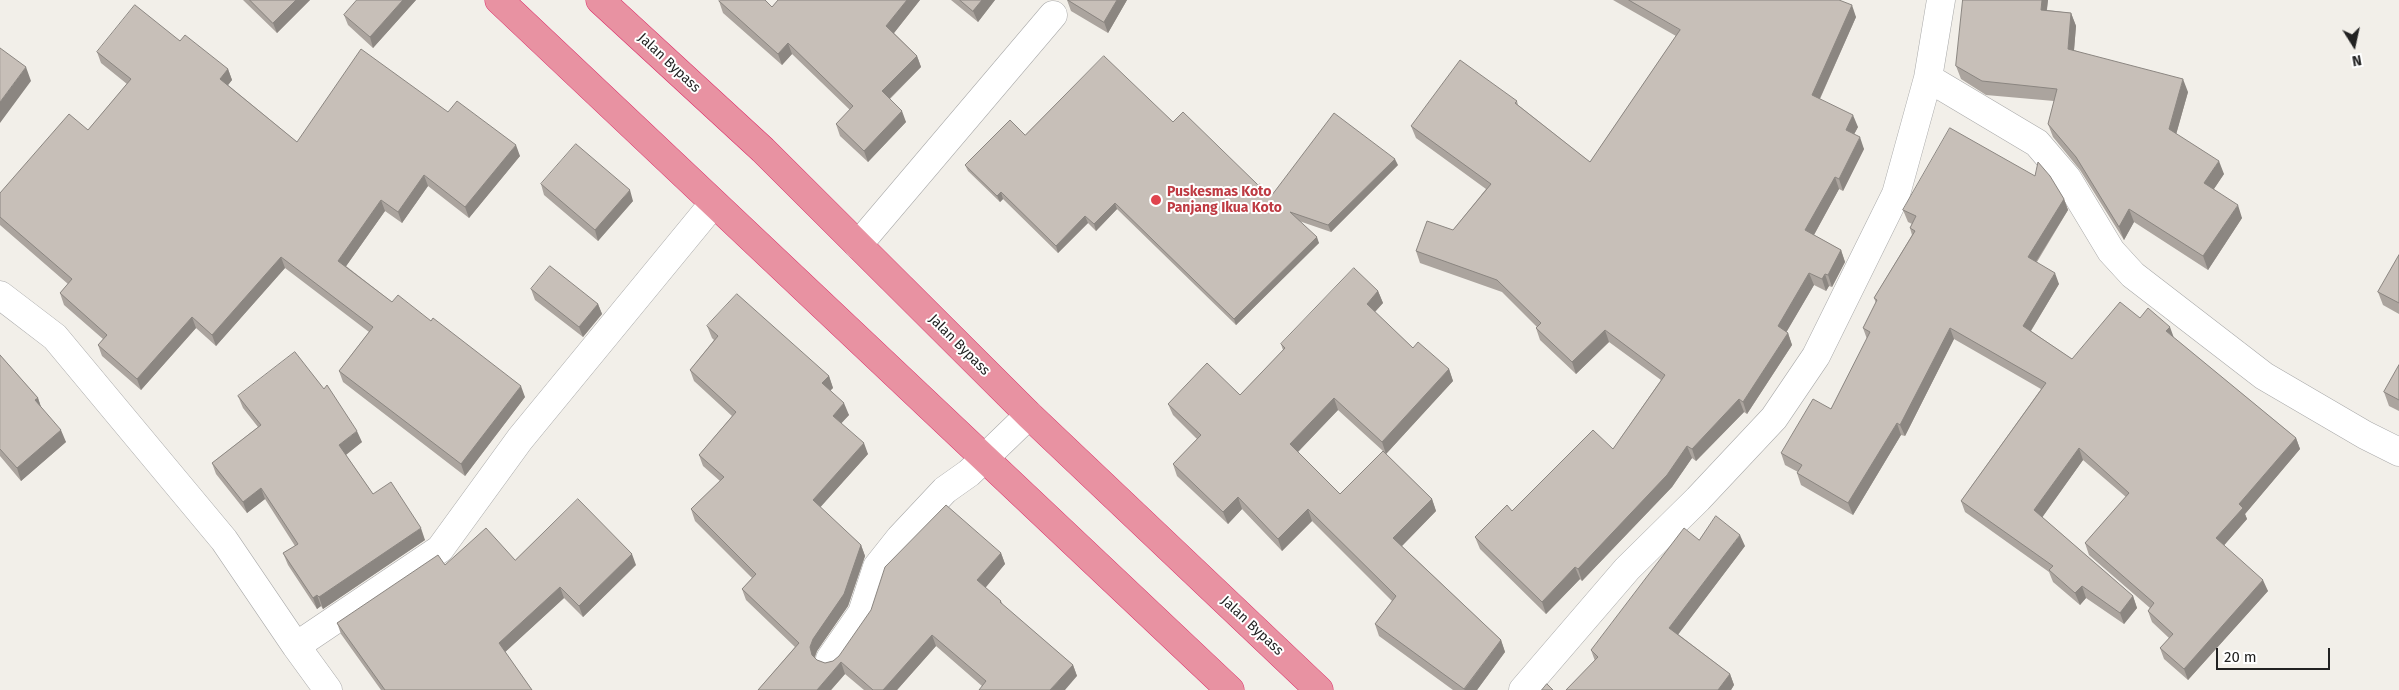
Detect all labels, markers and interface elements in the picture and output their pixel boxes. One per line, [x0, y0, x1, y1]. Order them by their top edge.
north arrow [2329, 20, 2379, 70]
street label: Jalan Bypass [634, 30, 704, 96]
text: N [2351, 51, 2363, 69]
place label: Puskesmas Koto Panjang Ikua Koto [1167, 184, 1282, 216]
marker: Puskesmas Koto Panjang Ikua Koto [1149, 193, 1163, 207]
street label: Jalan Bypass [925, 311, 993, 379]
street label: Jalan Bypass [1217, 593, 1287, 659]
scale bar [2219, 638, 2333, 670]
text: 20 m [2224, 648, 2257, 666]

